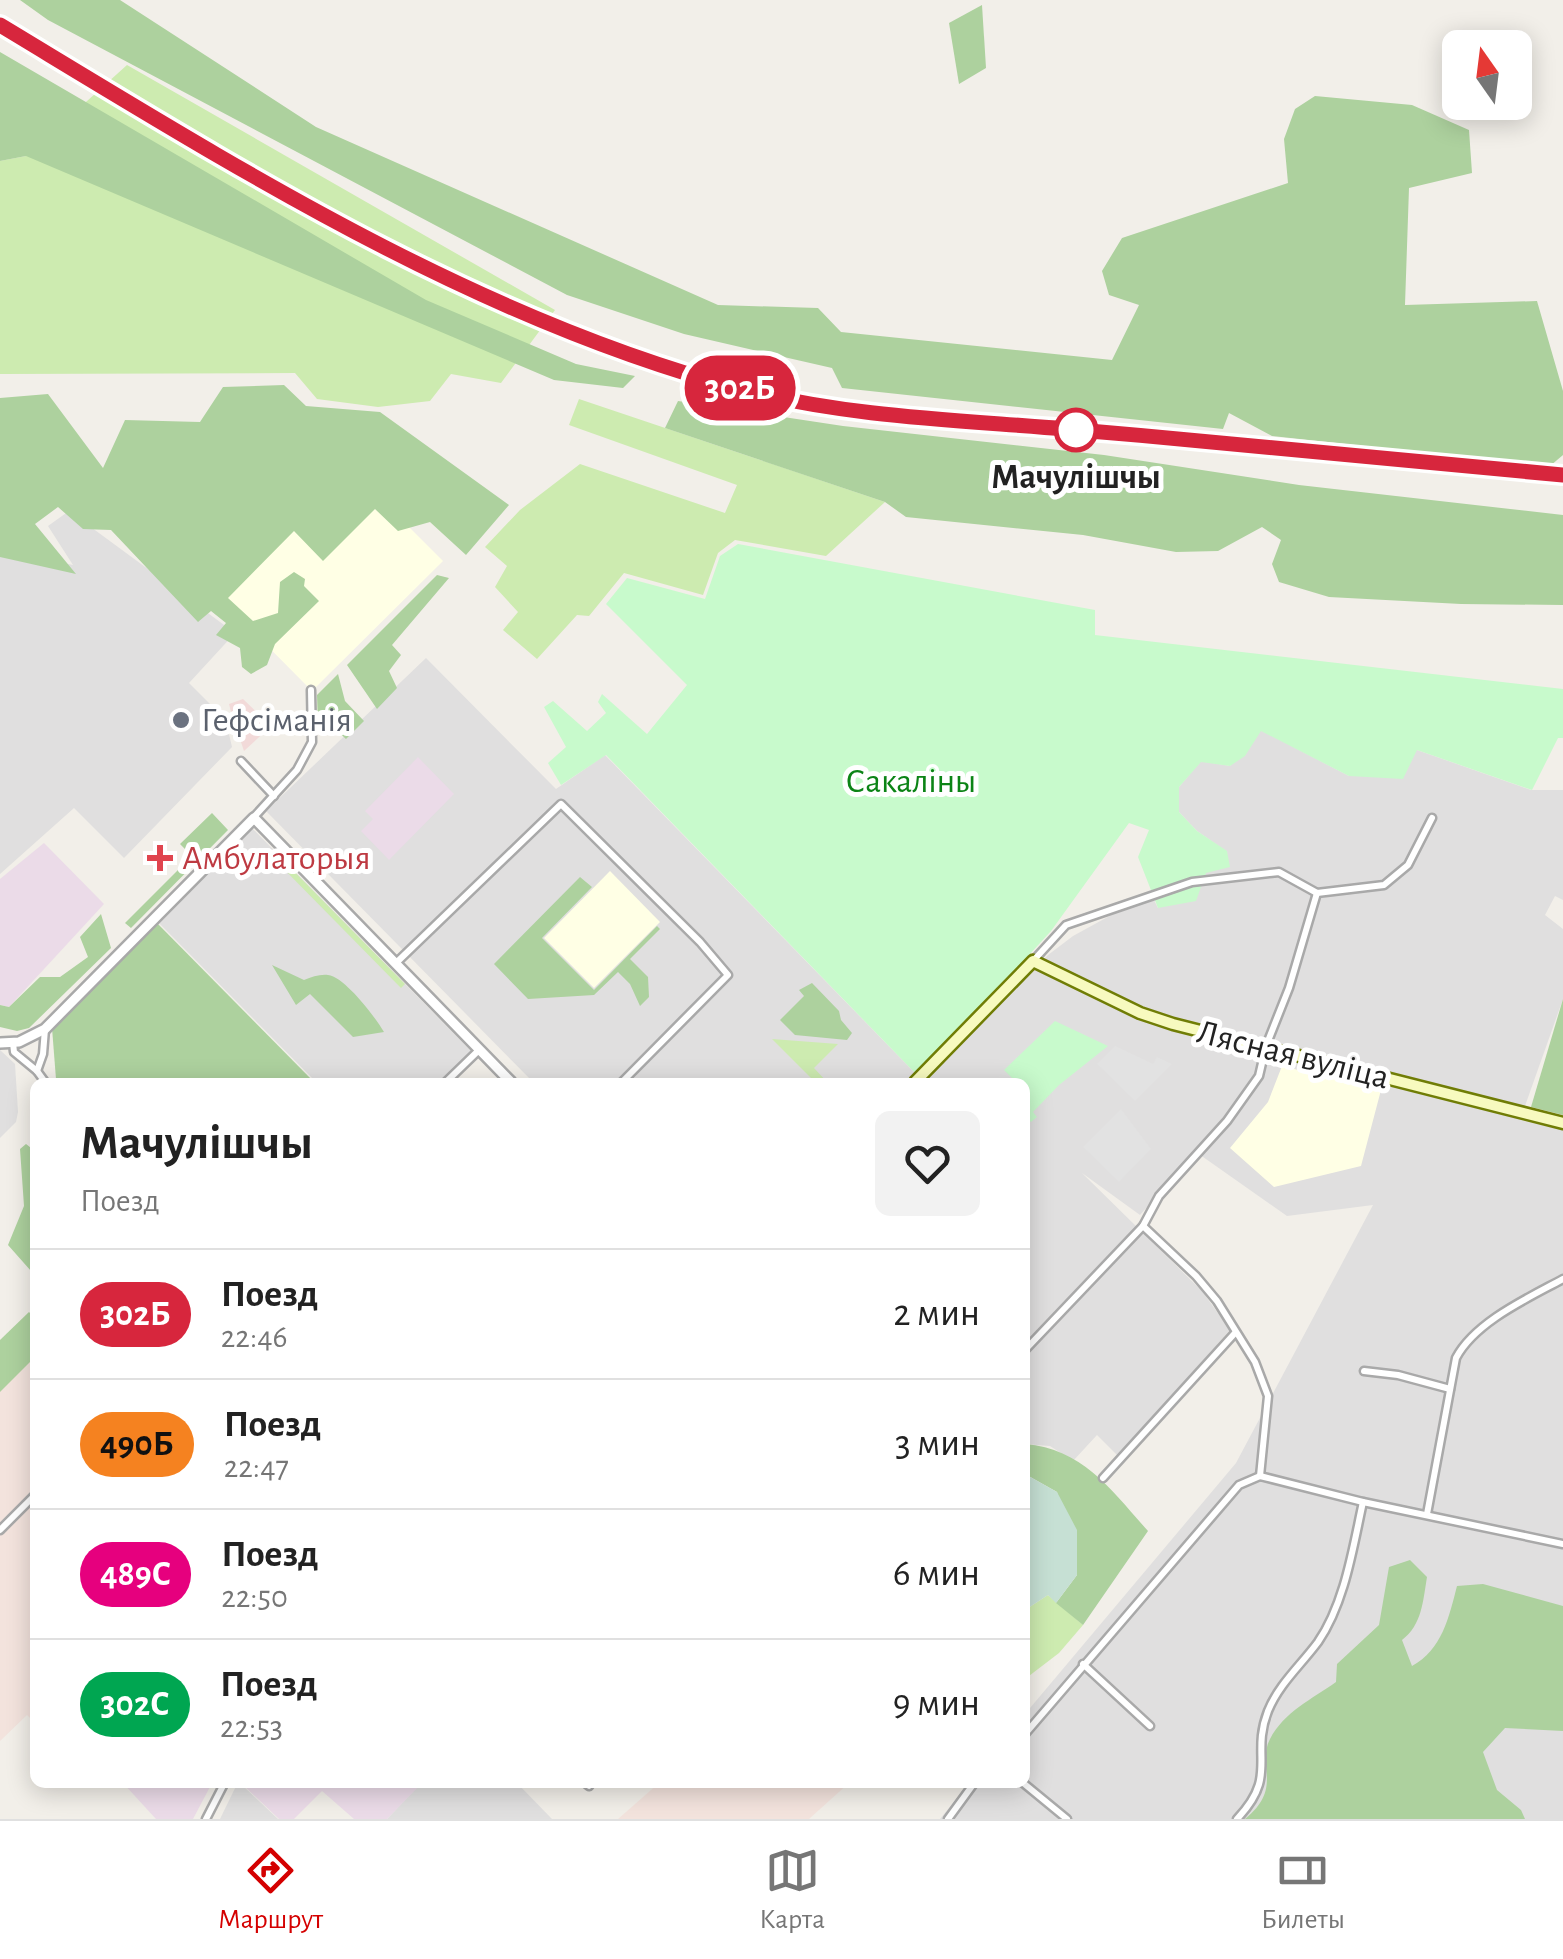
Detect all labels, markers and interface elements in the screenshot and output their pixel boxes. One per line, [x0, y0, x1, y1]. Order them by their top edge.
north arrow [1442, 30, 1532, 120]
map controls [1442, 30, 1532, 120]
line badge: 302Б [670, 356, 810, 420]
text: 302Б [705, 371, 775, 406]
marker: Мачулішчы [1055, 409, 1097, 451]
place label: Мачулішчы [991, 460, 1161, 495]
place label: Гефсіманія [201, 703, 352, 738]
marker: Гефсіманія [170, 709, 192, 731]
park label: Сакаліны [846, 764, 976, 799]
place label: Амбулаторыя [182, 841, 371, 876]
marker: Амбулаторыя [147, 845, 173, 871]
street label: Лясная вуліца [1193, 1014, 1393, 1096]
button: heart [875, 1111, 980, 1216]
text: Мачулішчы [80, 1120, 313, 1168]
text: Поезд [80, 1185, 160, 1217]
text: Поезд [221, 1276, 318, 1314]
text: 2 мин [893, 1295, 980, 1333]
text: 302Б [100, 1297, 171, 1332]
text: 22:46 [221, 1321, 288, 1353]
text: Поезд [224, 1406, 321, 1444]
text: 3 мин [895, 1425, 980, 1463]
text: 490Б [100, 1427, 174, 1462]
text: 22:47 [224, 1451, 289, 1483]
text: Поезд [221, 1536, 319, 1574]
text: 6 мин [893, 1555, 980, 1593]
text: 489С [100, 1557, 171, 1592]
text: 22:50 [221, 1581, 288, 1613]
text: Поезд [220, 1666, 318, 1704]
text: 9 мин [893, 1685, 980, 1723]
text: 302С [100, 1687, 170, 1722]
text: 22:53 [220, 1711, 283, 1743]
tab: Маршрут [218, 1843, 323, 1937]
tab: Карта [759, 1843, 825, 1937]
tab: Билеты [1261, 1843, 1345, 1937]

